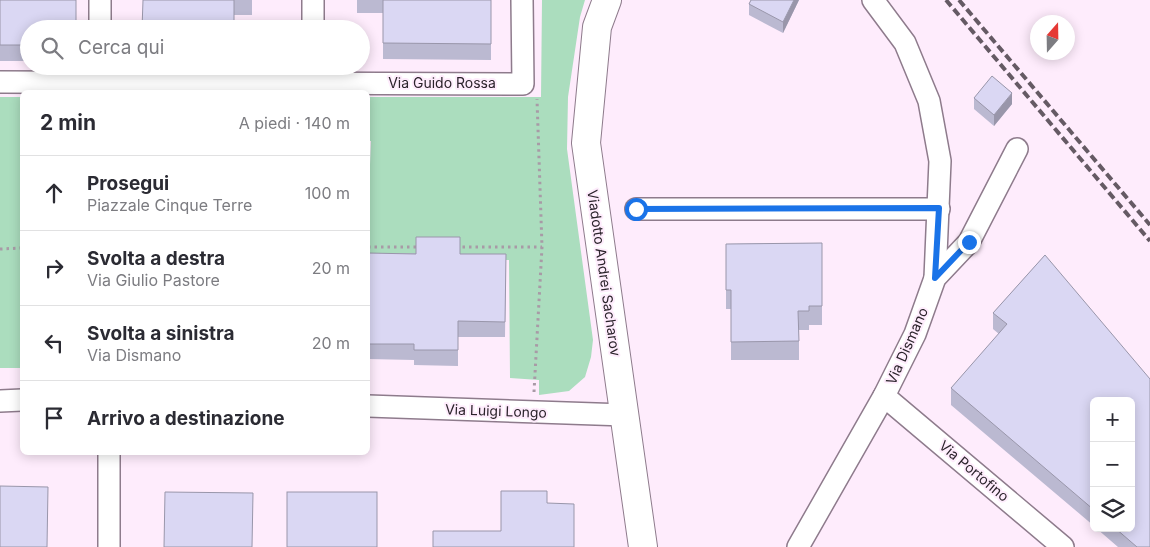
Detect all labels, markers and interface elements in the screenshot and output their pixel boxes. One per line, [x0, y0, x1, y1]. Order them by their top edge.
north arrow [1030, 15, 1075, 60]
search box [20, 20, 370, 75]
icon: search [38, 34, 66, 62]
text: Cerca qui [78, 36, 164, 59]
street label: Via Guido Rossa [388, 74, 496, 91]
text: 2 min [40, 110, 96, 135]
text: A piedi · 140 m [239, 113, 350, 133]
text: Prosegui [87, 172, 169, 195]
icon: ahead [40, 179, 68, 207]
text: 100 m [305, 183, 350, 203]
street label: Viadotto Andrei Sacharov [584, 189, 625, 357]
text: Piazzale Cinque Terre [87, 195, 252, 215]
route start [625, 198, 648, 221]
route end [958, 231, 981, 254]
text: Svolta a destra [87, 247, 225, 270]
icon: right [40, 254, 68, 282]
text: 20 m [312, 258, 350, 278]
text: Via Giulio Pastore [87, 270, 220, 290]
street label: Via Dismano [882, 305, 931, 387]
text: Svolta a sinistra [87, 322, 235, 345]
icon: left [40, 329, 68, 357]
text: 20 m [312, 333, 350, 353]
text: Via Dismano [87, 345, 181, 365]
map controls [1090, 397, 1135, 532]
button: + [1090, 397, 1135, 442]
street label: Via Luigi Longo [445, 400, 547, 421]
icon: arrive [40, 404, 68, 432]
text: Arrivo a destinazione [87, 407, 285, 430]
street label: Via Portofino [936, 437, 1013, 505]
button: − [1090, 442, 1135, 487]
button: layers [1090, 487, 1135, 532]

